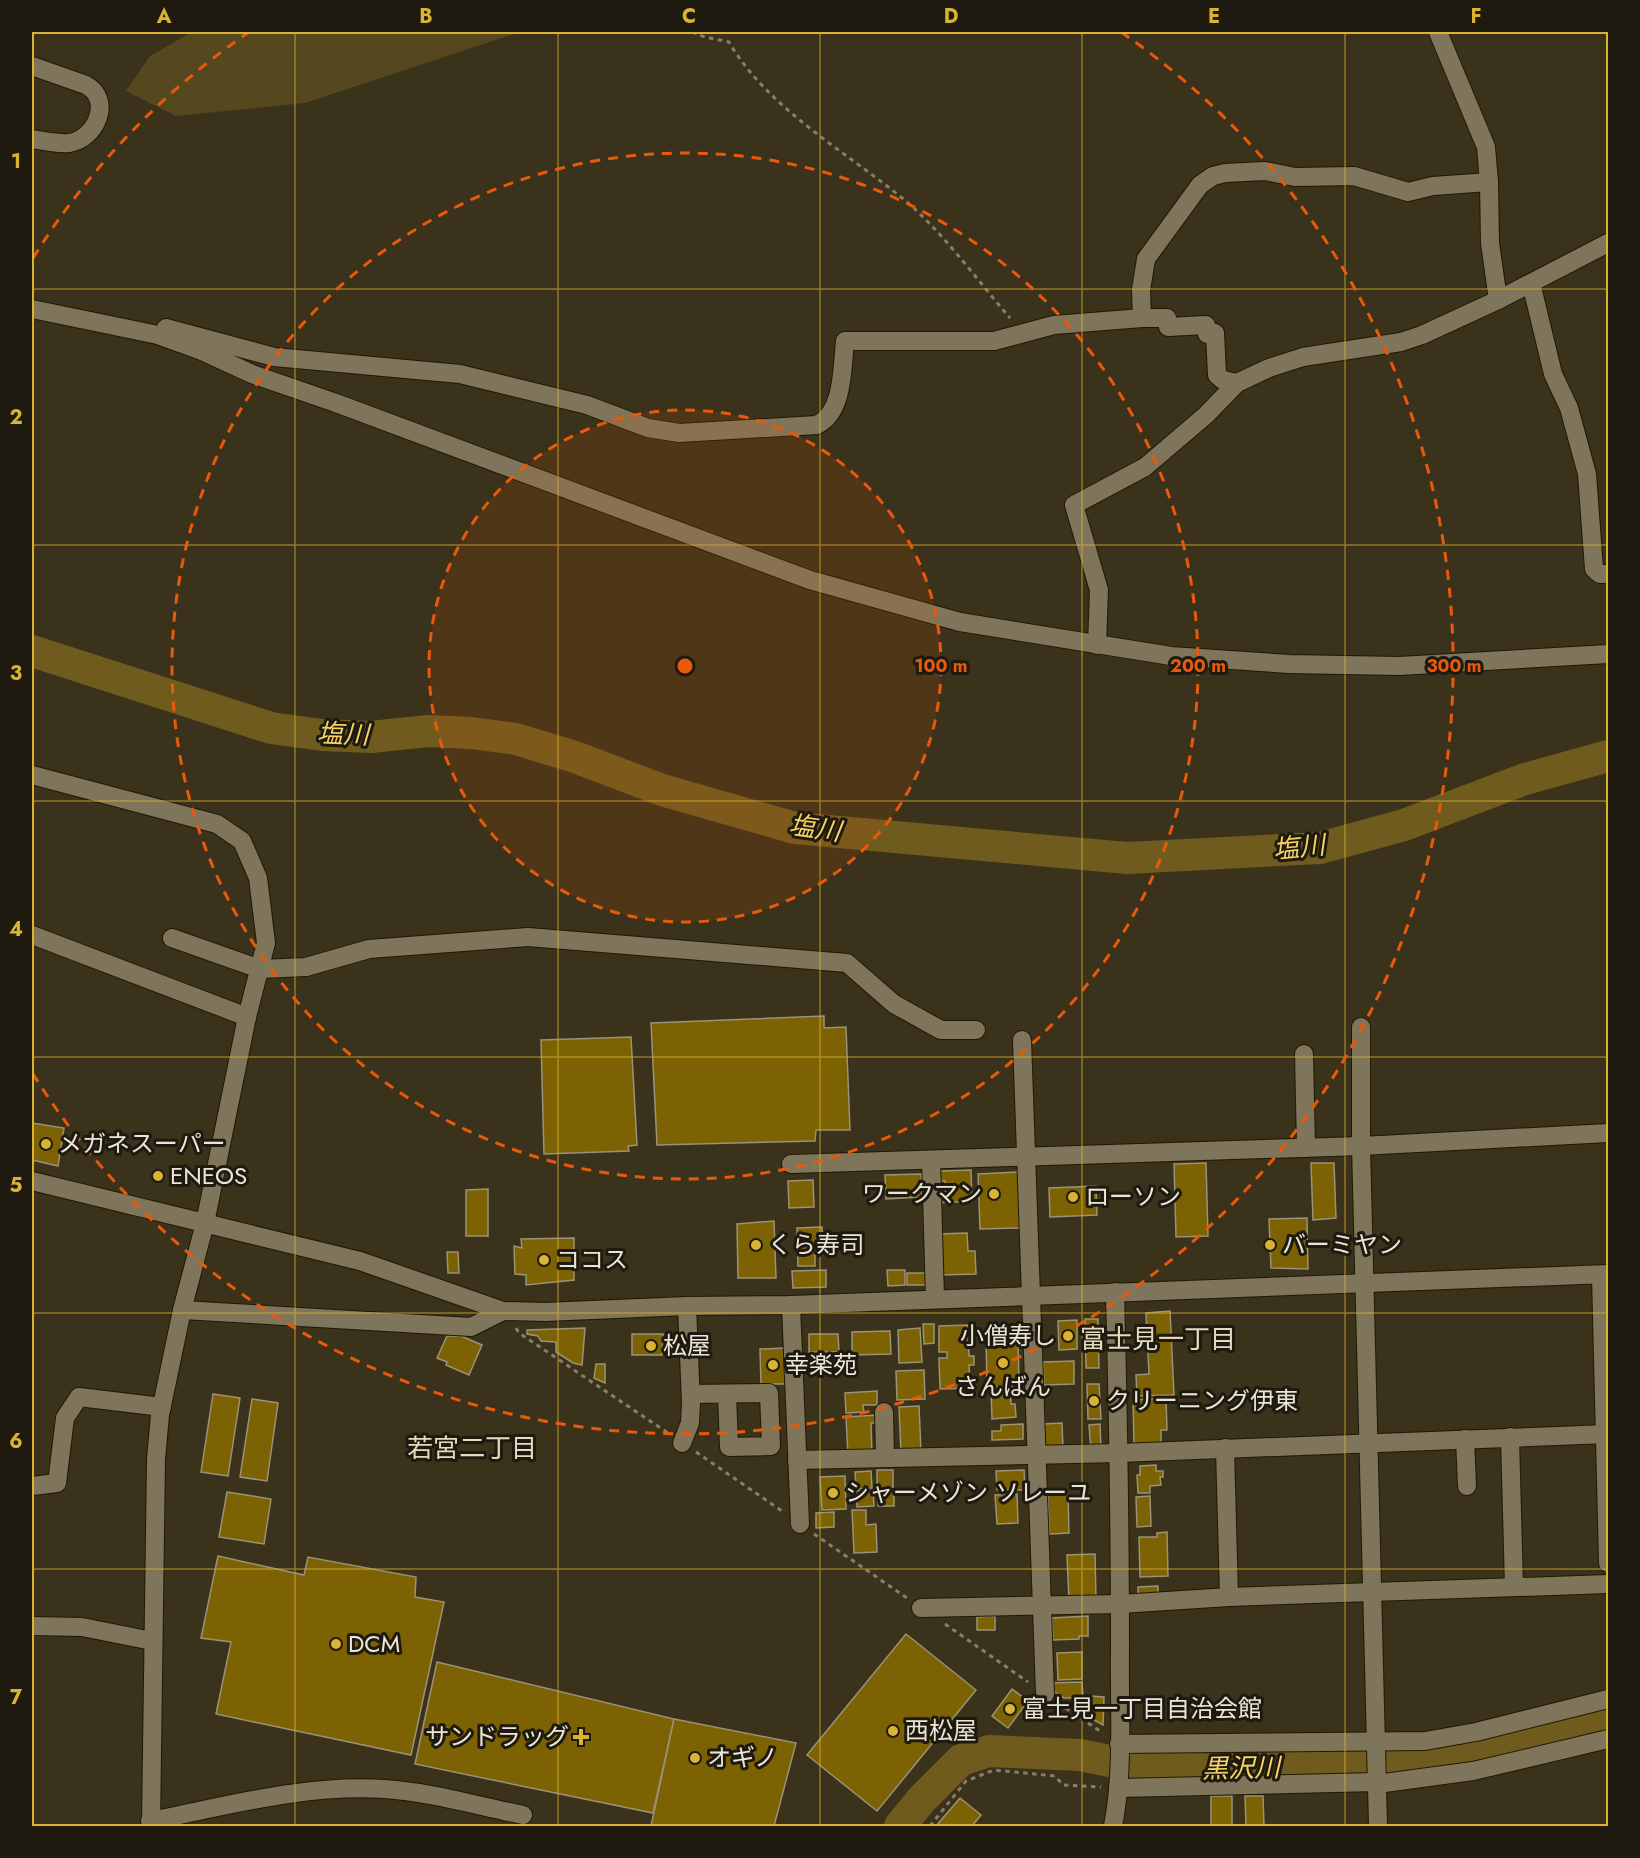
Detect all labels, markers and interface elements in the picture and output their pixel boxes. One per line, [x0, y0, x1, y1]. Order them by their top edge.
text: A [156, 2, 172, 31]
text: B [419, 2, 433, 31]
text: C [682, 2, 696, 31]
text: D [944, 2, 958, 31]
text: E [1208, 2, 1220, 31]
text: F [1470, 2, 1482, 31]
text: 1 [11, 147, 21, 176]
text: 2 [9, 403, 23, 432]
text: 100 m [914, 653, 968, 679]
text: 200 m [1170, 653, 1226, 679]
text: 300 m [1426, 653, 1482, 679]
centre of rings [675, 656, 695, 676]
text: 3 [10, 659, 22, 688]
water label: 塩川 [316, 714, 373, 754]
water label: 塩川 [787, 806, 846, 851]
water label: 塩川 [1271, 825, 1330, 869]
text: 4 [9, 915, 23, 944]
place label: メガネスーパー [58, 1126, 226, 1161]
marker: メガネスーパー [39, 1137, 53, 1151]
place label: ENEOS [170, 1158, 247, 1193]
marker: ENEOS [151, 1169, 165, 1183]
text: 5 [10, 1171, 23, 1200]
place label: ワークマン [862, 1176, 982, 1211]
place label: ローソン [1085, 1179, 1181, 1214]
marker: ワークマン [987, 1187, 1001, 1201]
marker: ローソン [1066, 1190, 1080, 1204]
place label: くら寿司 [768, 1227, 864, 1262]
place label: バーミヤン [1282, 1227, 1402, 1262]
marker: くら寿司 [749, 1238, 763, 1252]
marker: バーミヤン [1263, 1238, 1277, 1252]
place label: ココス [556, 1242, 628, 1277]
marker: ココス [537, 1253, 551, 1267]
place label: 小僧寿し [960, 1318, 1056, 1353]
district label: 富士見一丁目 [1080, 1320, 1236, 1358]
place label: 松屋 [663, 1328, 711, 1363]
marker: 小僧寿し [1061, 1329, 1075, 1343]
marker: 松屋 [644, 1339, 658, 1353]
place label: 幸楽苑 [785, 1347, 857, 1382]
marker: さんばん [996, 1356, 1010, 1370]
marker: 幸楽苑 [766, 1358, 780, 1372]
place label: さんばん [955, 1369, 1051, 1404]
place label: クリーニング伊東 [1106, 1383, 1298, 1418]
marker: クリーニング伊東 [1087, 1394, 1101, 1408]
text: 6 [9, 1427, 23, 1456]
district label: 若宮二丁目 [407, 1429, 537, 1467]
place label: シャーメゾン ソレーユ [845, 1475, 1091, 1510]
marker: シャーメゾン ソレーユ [826, 1486, 840, 1500]
place label: DCM [348, 1626, 400, 1661]
marker: DCM [329, 1637, 343, 1651]
text: 7 [10, 1683, 23, 1712]
place label: 富士見一丁目自治会館 [1022, 1691, 1262, 1726]
marker: 富士見一丁目自治会館 [1003, 1702, 1017, 1716]
place label: 西松屋 [905, 1713, 977, 1748]
place label: サンドラッグ [425, 1719, 569, 1754]
marker: 西松屋 [886, 1724, 900, 1738]
marker: サンドラッグ [574, 1730, 588, 1744]
place label: オギノ [707, 1740, 778, 1775]
water label: 黒沢川 [1202, 1748, 1283, 1788]
marker: オギノ [688, 1751, 702, 1765]

